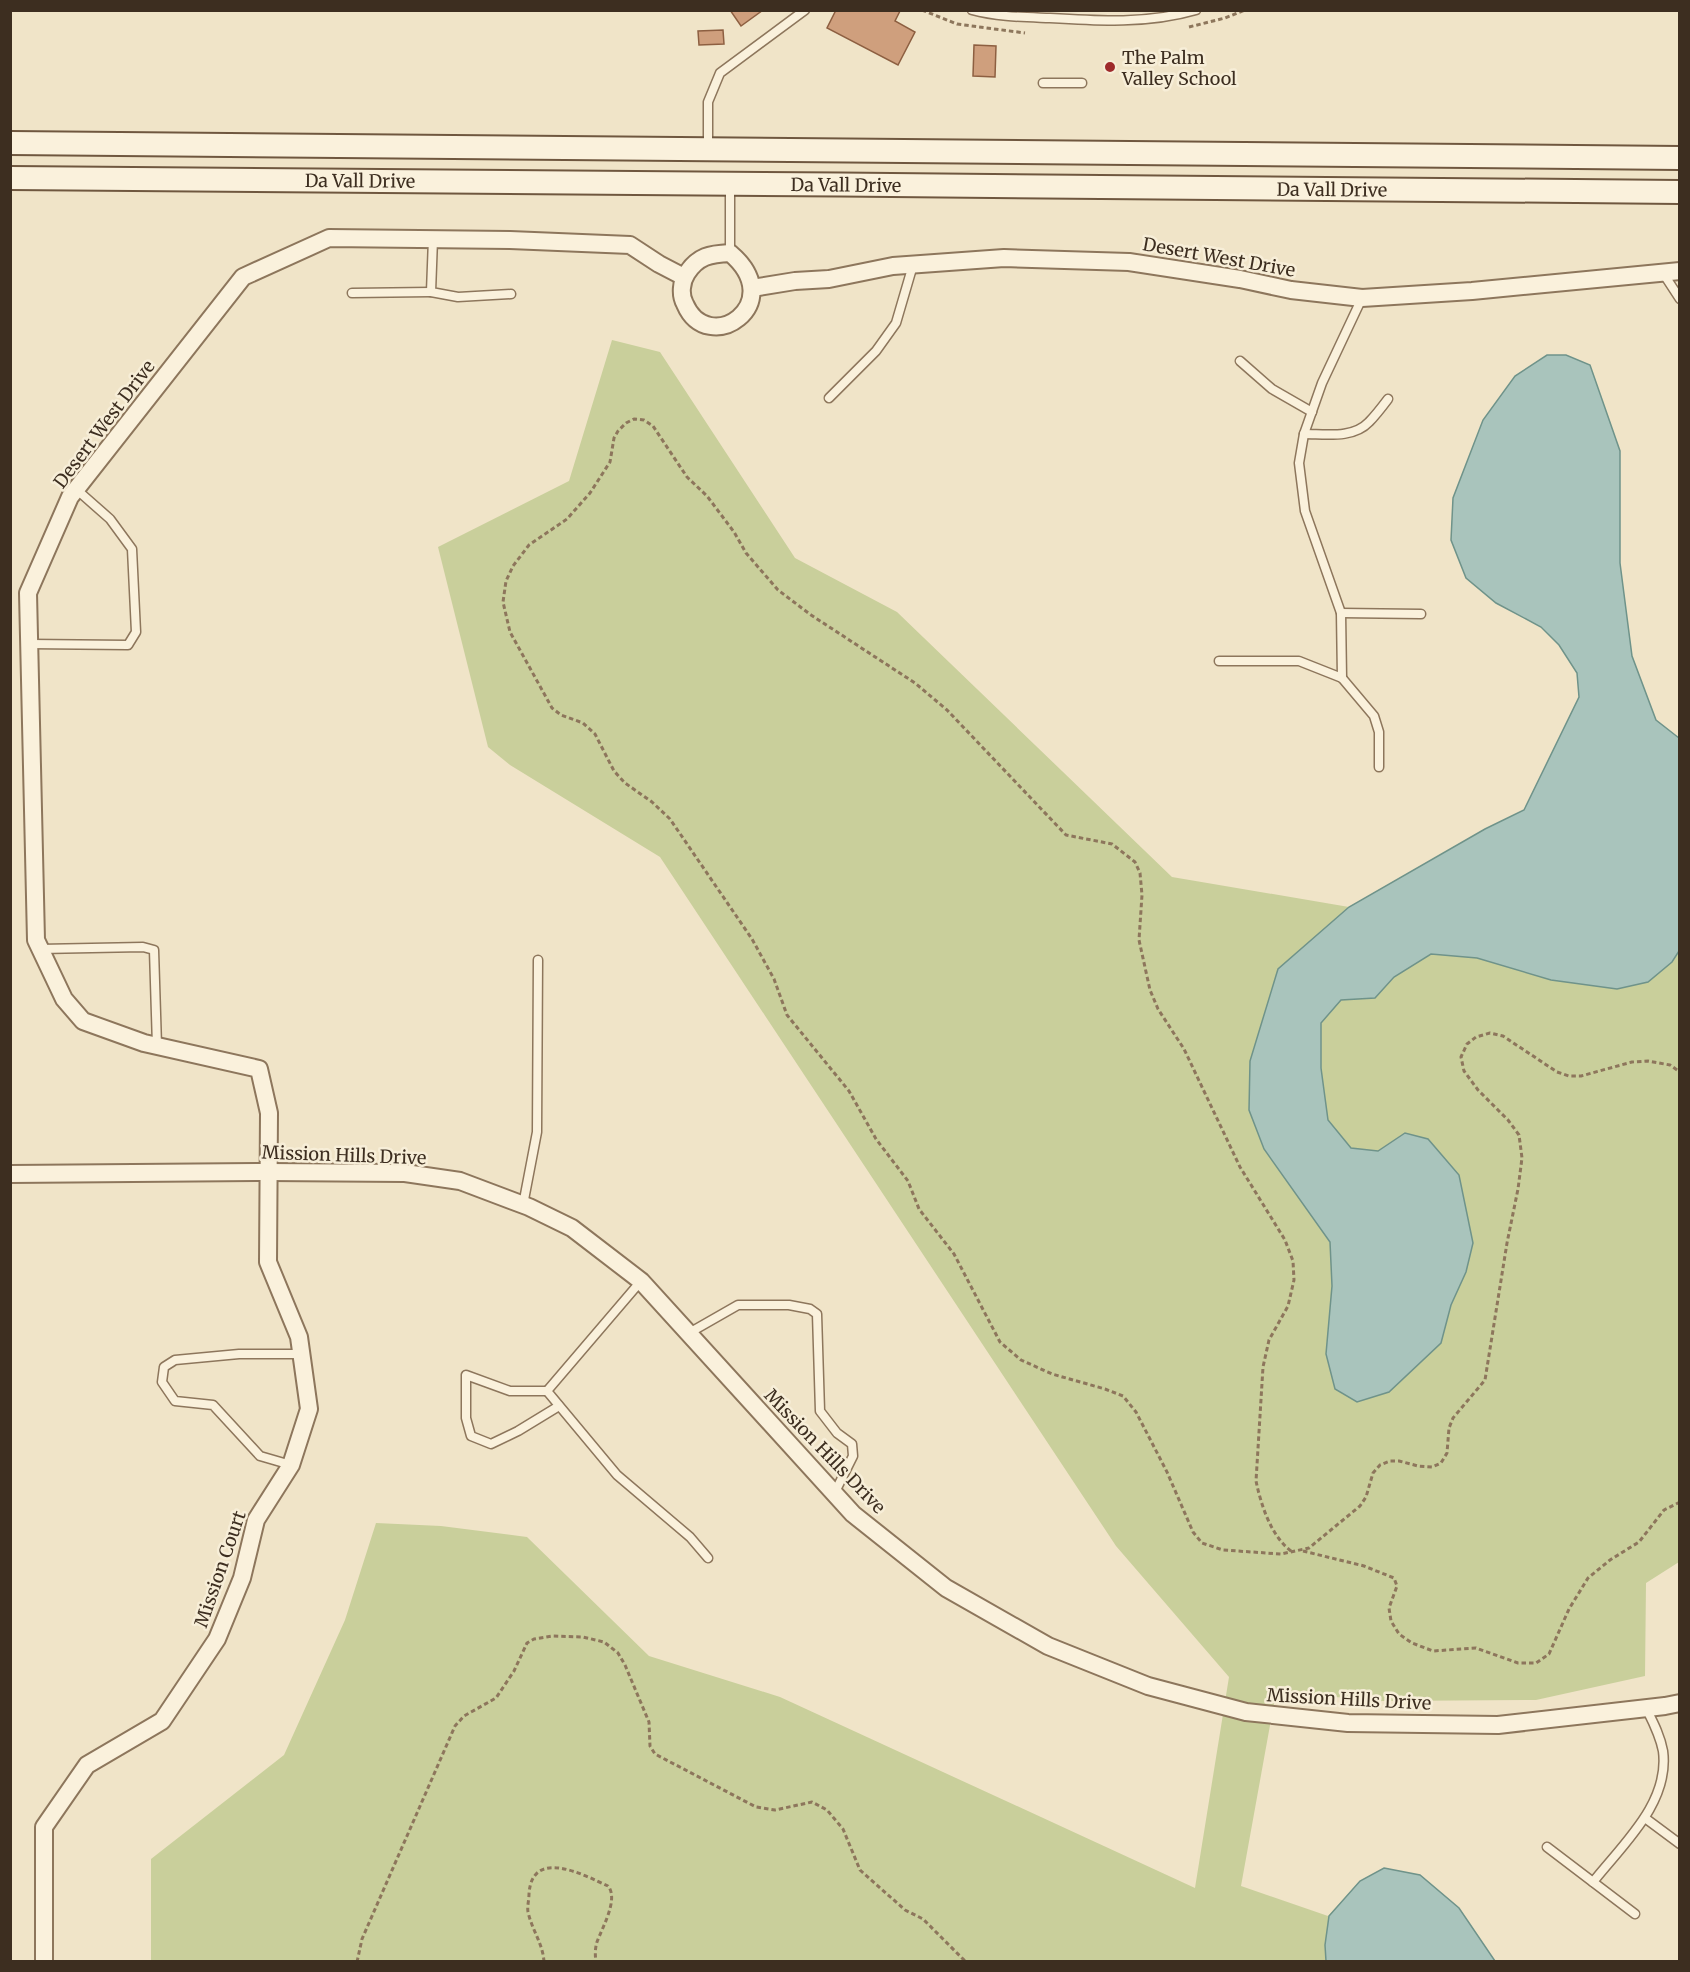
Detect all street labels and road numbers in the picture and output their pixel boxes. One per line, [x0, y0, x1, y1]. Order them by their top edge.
street label: Da Vall Drive [305, 168, 415, 192]
street label: Da Vall Drive [791, 173, 901, 197]
street label: Da Vall Drive [1276, 177, 1387, 201]
street label: Desert West Drive [1141, 232, 1297, 282]
street label: Desert West Drive [48, 355, 160, 493]
street label: Mission Hills Drive [261, 1141, 427, 1169]
street label: Mission Hills Drive [760, 1384, 890, 1518]
street label: Mission Court [189, 1508, 251, 1630]
street label: Mission Hills Drive [1266, 1683, 1432, 1715]

